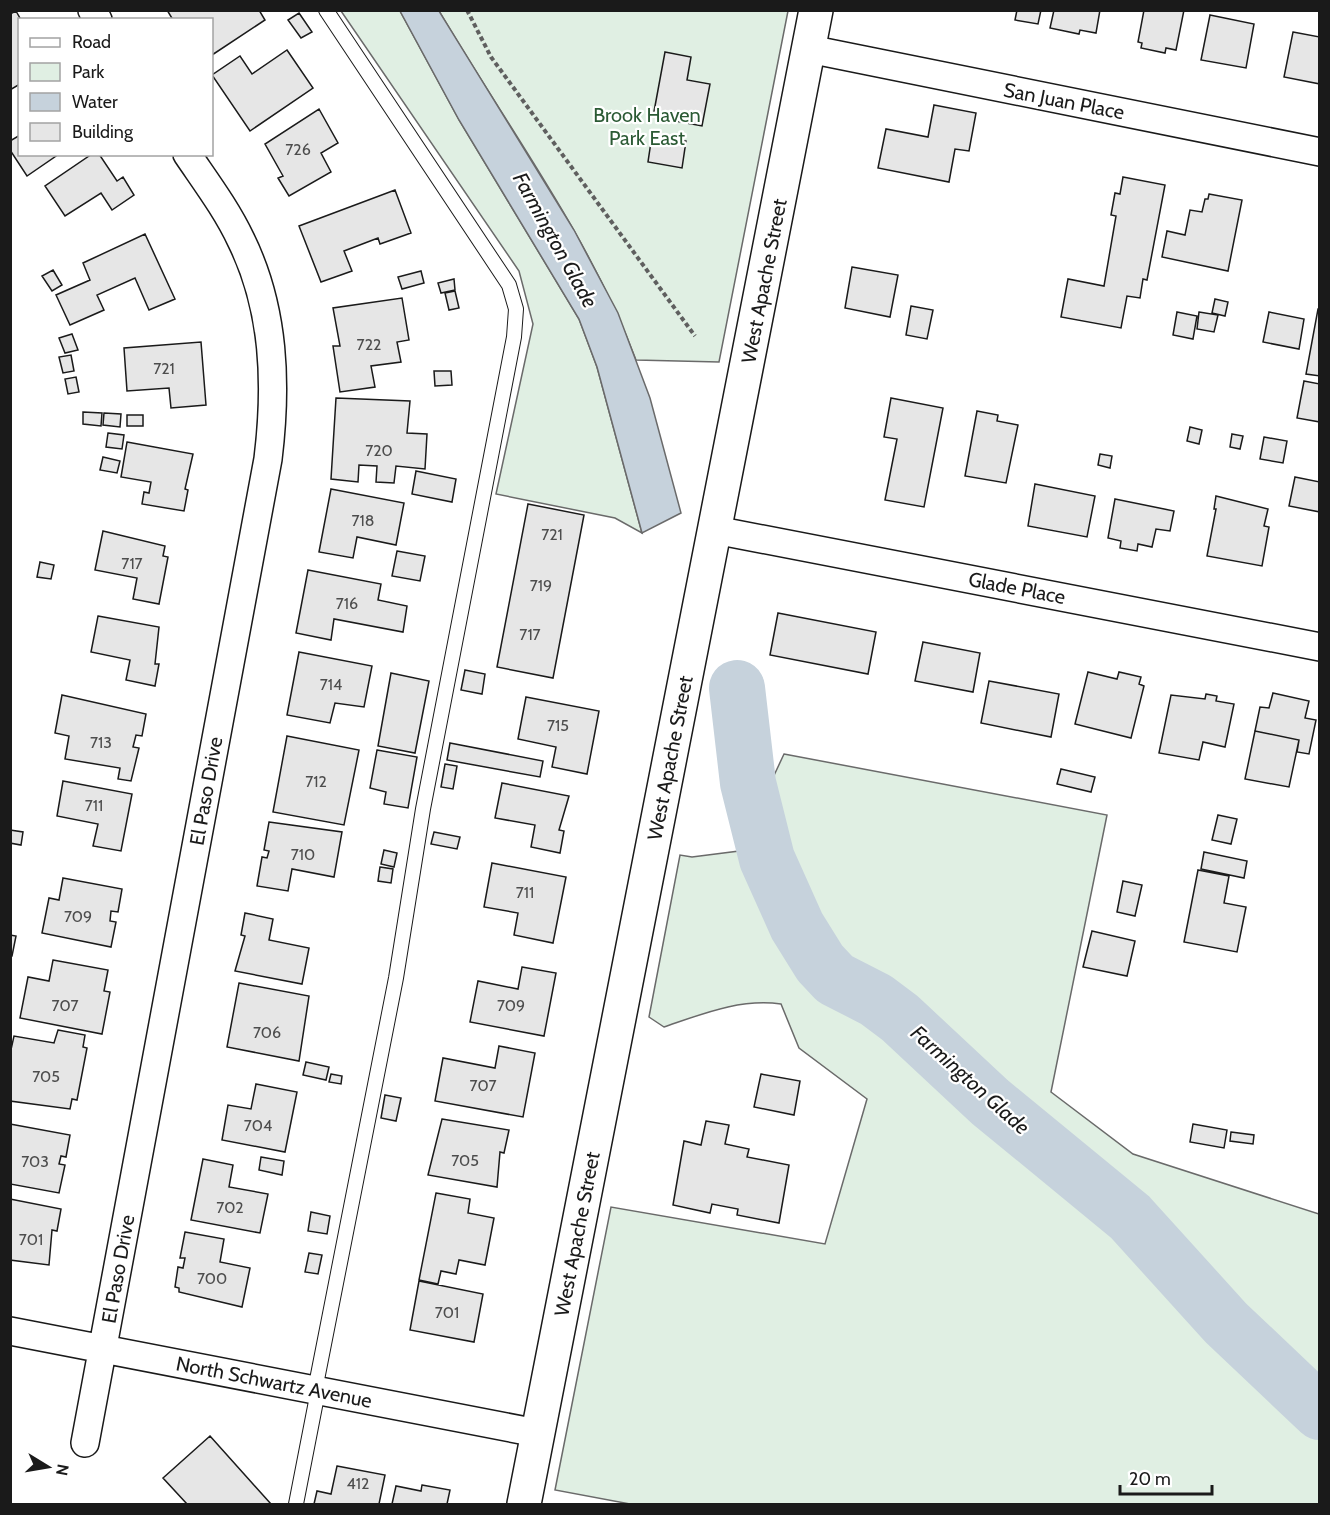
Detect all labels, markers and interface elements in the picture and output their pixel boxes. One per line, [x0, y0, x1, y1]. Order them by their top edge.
legend [18, 18, 213, 156]
text: Road [72, 31, 111, 53]
text: Park [72, 61, 105, 83]
street label: San Juan Place [1002, 78, 1126, 124]
text: Water [72, 91, 118, 113]
park label: Brook Haven Park East [593, 103, 701, 150]
text: Building [72, 121, 134, 143]
house number: 726 [285, 140, 311, 159]
water label: Farmington Glade [508, 168, 603, 312]
street label: West Apache Street [736, 196, 792, 365]
house number: 722 [357, 335, 381, 354]
house number: 721 [153, 359, 175, 378]
house number: 720 [365, 441, 393, 460]
house number: 718 [352, 511, 374, 530]
house number: 721 [541, 525, 563, 544]
house number: 717 [121, 554, 143, 573]
street label: Glade Place [966, 567, 1068, 609]
house number: 719 [530, 576, 552, 595]
house number: 716 [336, 594, 358, 613]
house number: 717 [519, 625, 541, 644]
street label: West Apache Street [642, 673, 698, 842]
house number: 714 [320, 675, 342, 694]
house number: 715 [547, 716, 569, 735]
house number: 713 [90, 733, 112, 752]
street label: El Paso Drive [185, 735, 227, 847]
house number: 712 [305, 772, 327, 791]
house number: 711 [85, 796, 103, 815]
house number: 710 [291, 845, 315, 864]
house number: 711 [516, 883, 534, 902]
house number: 709 [64, 907, 92, 926]
house number: 707 [52, 996, 78, 1015]
house number: 709 [497, 996, 525, 1015]
water label: Farmington Glade [906, 1020, 1035, 1140]
house number: 706 [253, 1023, 281, 1042]
house number: 705 [32, 1067, 60, 1086]
house number: 707 [470, 1076, 496, 1095]
house number: 704 [244, 1116, 272, 1135]
street label: West Apache Street [549, 1149, 605, 1318]
house number: 705 [451, 1151, 479, 1170]
house number: 703 [21, 1152, 49, 1171]
house number: 702 [216, 1198, 244, 1217]
street label: El Paso Drive [97, 1213, 139, 1325]
house number: 701 [19, 1230, 43, 1249]
house number: 700 [197, 1269, 227, 1288]
house number: 701 [435, 1303, 459, 1322]
street label: North Schwartz Avenue [174, 1351, 374, 1413]
north arrow [18, 1437, 78, 1497]
scale bar [1120, 1458, 1212, 1496]
text: N [52, 1462, 73, 1477]
text: 20 m [1129, 1468, 1171, 1490]
house number: 412 [347, 1474, 369, 1493]

